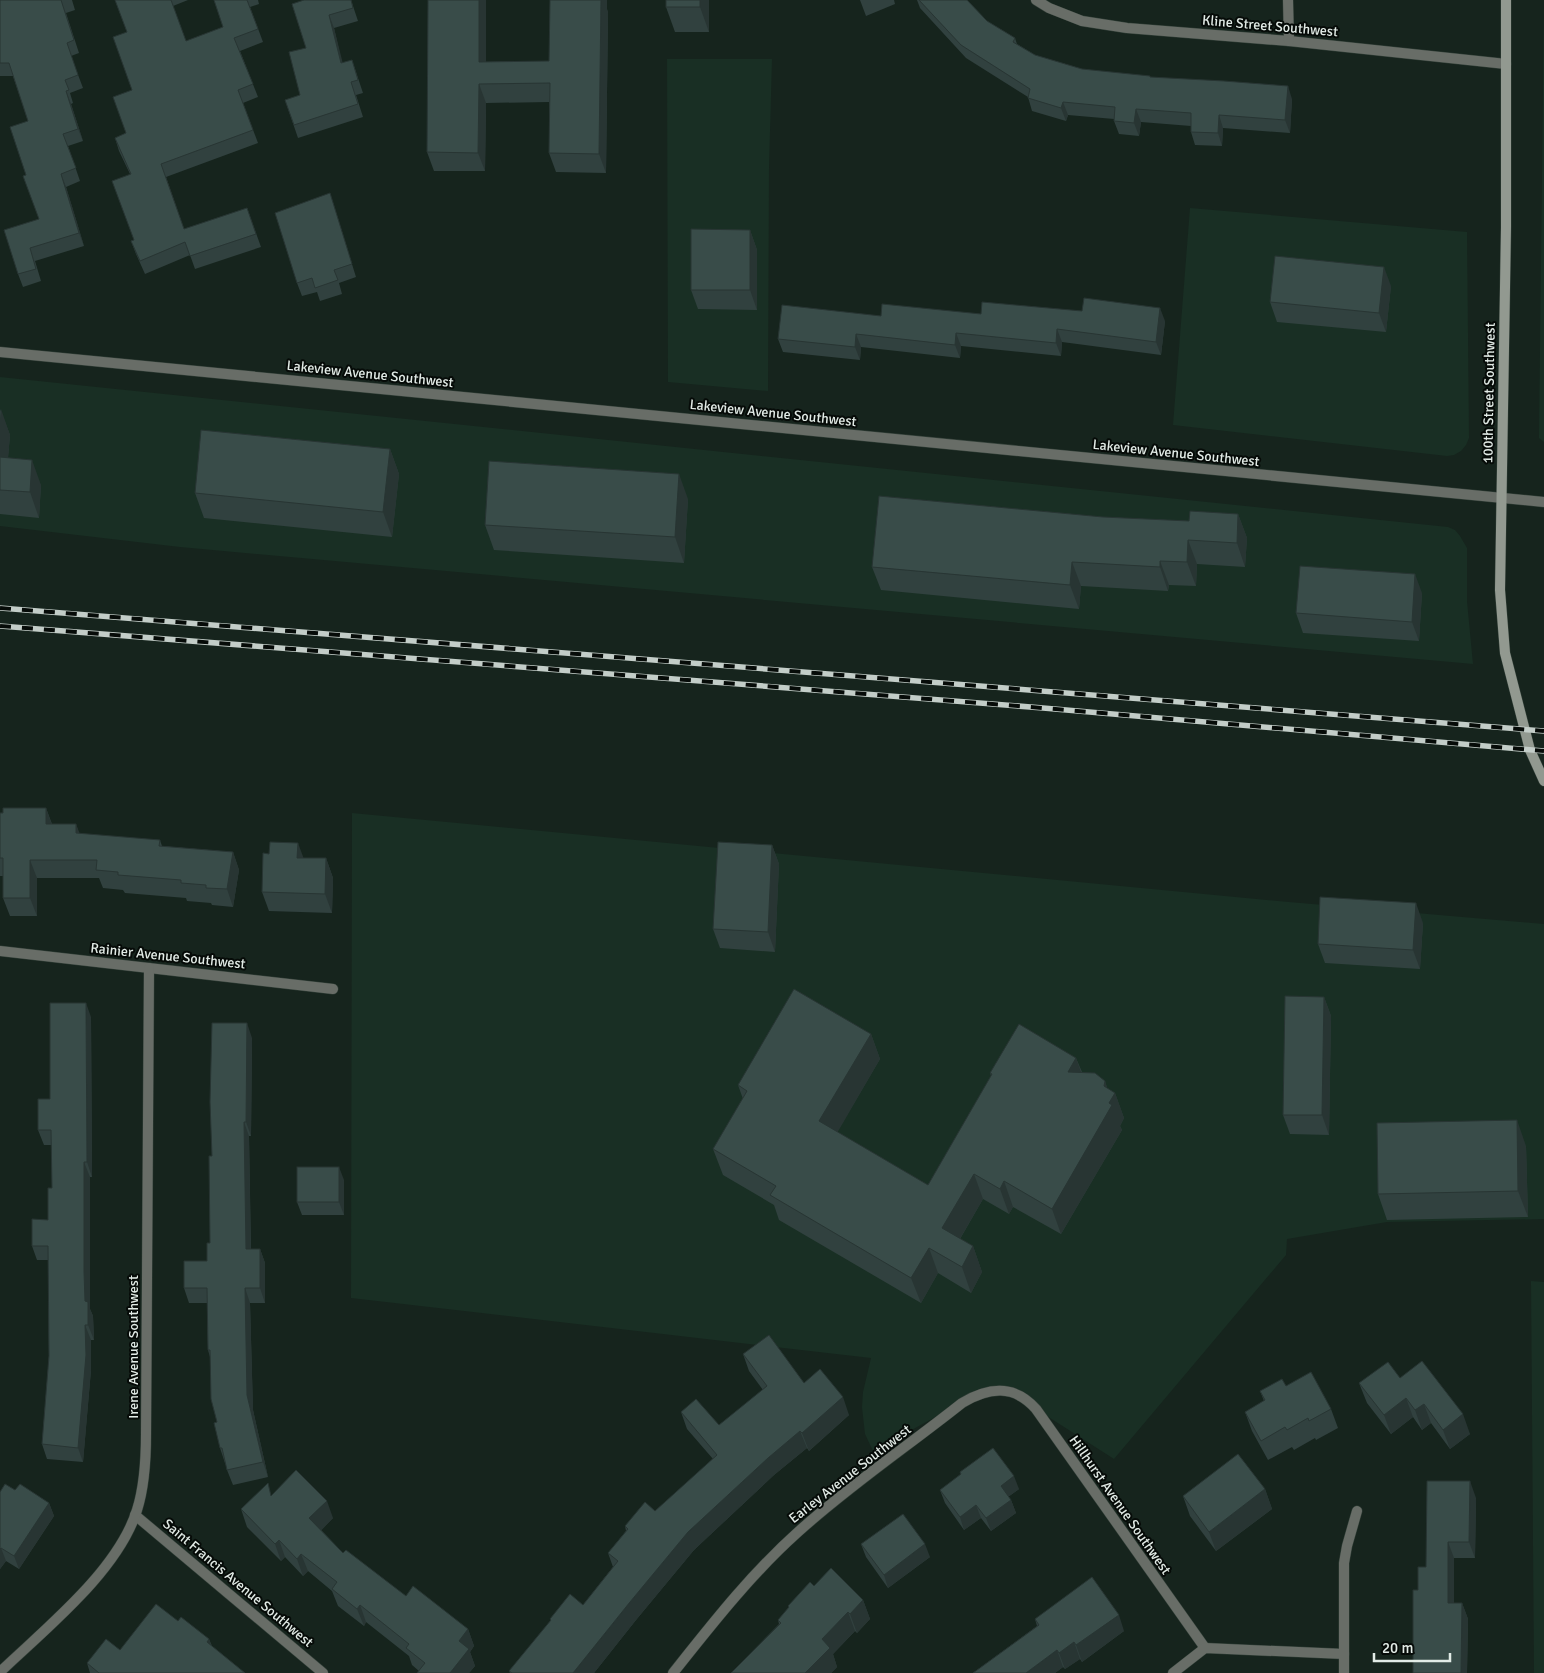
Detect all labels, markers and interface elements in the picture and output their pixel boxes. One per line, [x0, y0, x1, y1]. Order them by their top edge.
street label: Kline Street Southwest [1201, 12, 1339, 40]
street label: 100th Street Southwest [1479, 322, 1499, 464]
street label: Lakeview Avenue Southwest [286, 357, 454, 391]
street label: Lakeview Avenue Southwest [689, 396, 857, 430]
street label: Lakeview Avenue Southwest [1092, 436, 1260, 470]
street label: Rainier Avenue Southwest [90, 939, 246, 973]
street label: Irene Avenue Southwest [125, 1275, 142, 1419]
street label: Earley Avenue Southwest [786, 1421, 915, 1527]
street label: Hillhurst Avenue Southwest [1066, 1432, 1175, 1578]
street label: Saint Francis Avenue Southwest [159, 1515, 317, 1651]
scale bar [1374, 1630, 1450, 1662]
text: 20 m [1382, 1639, 1413, 1657]

